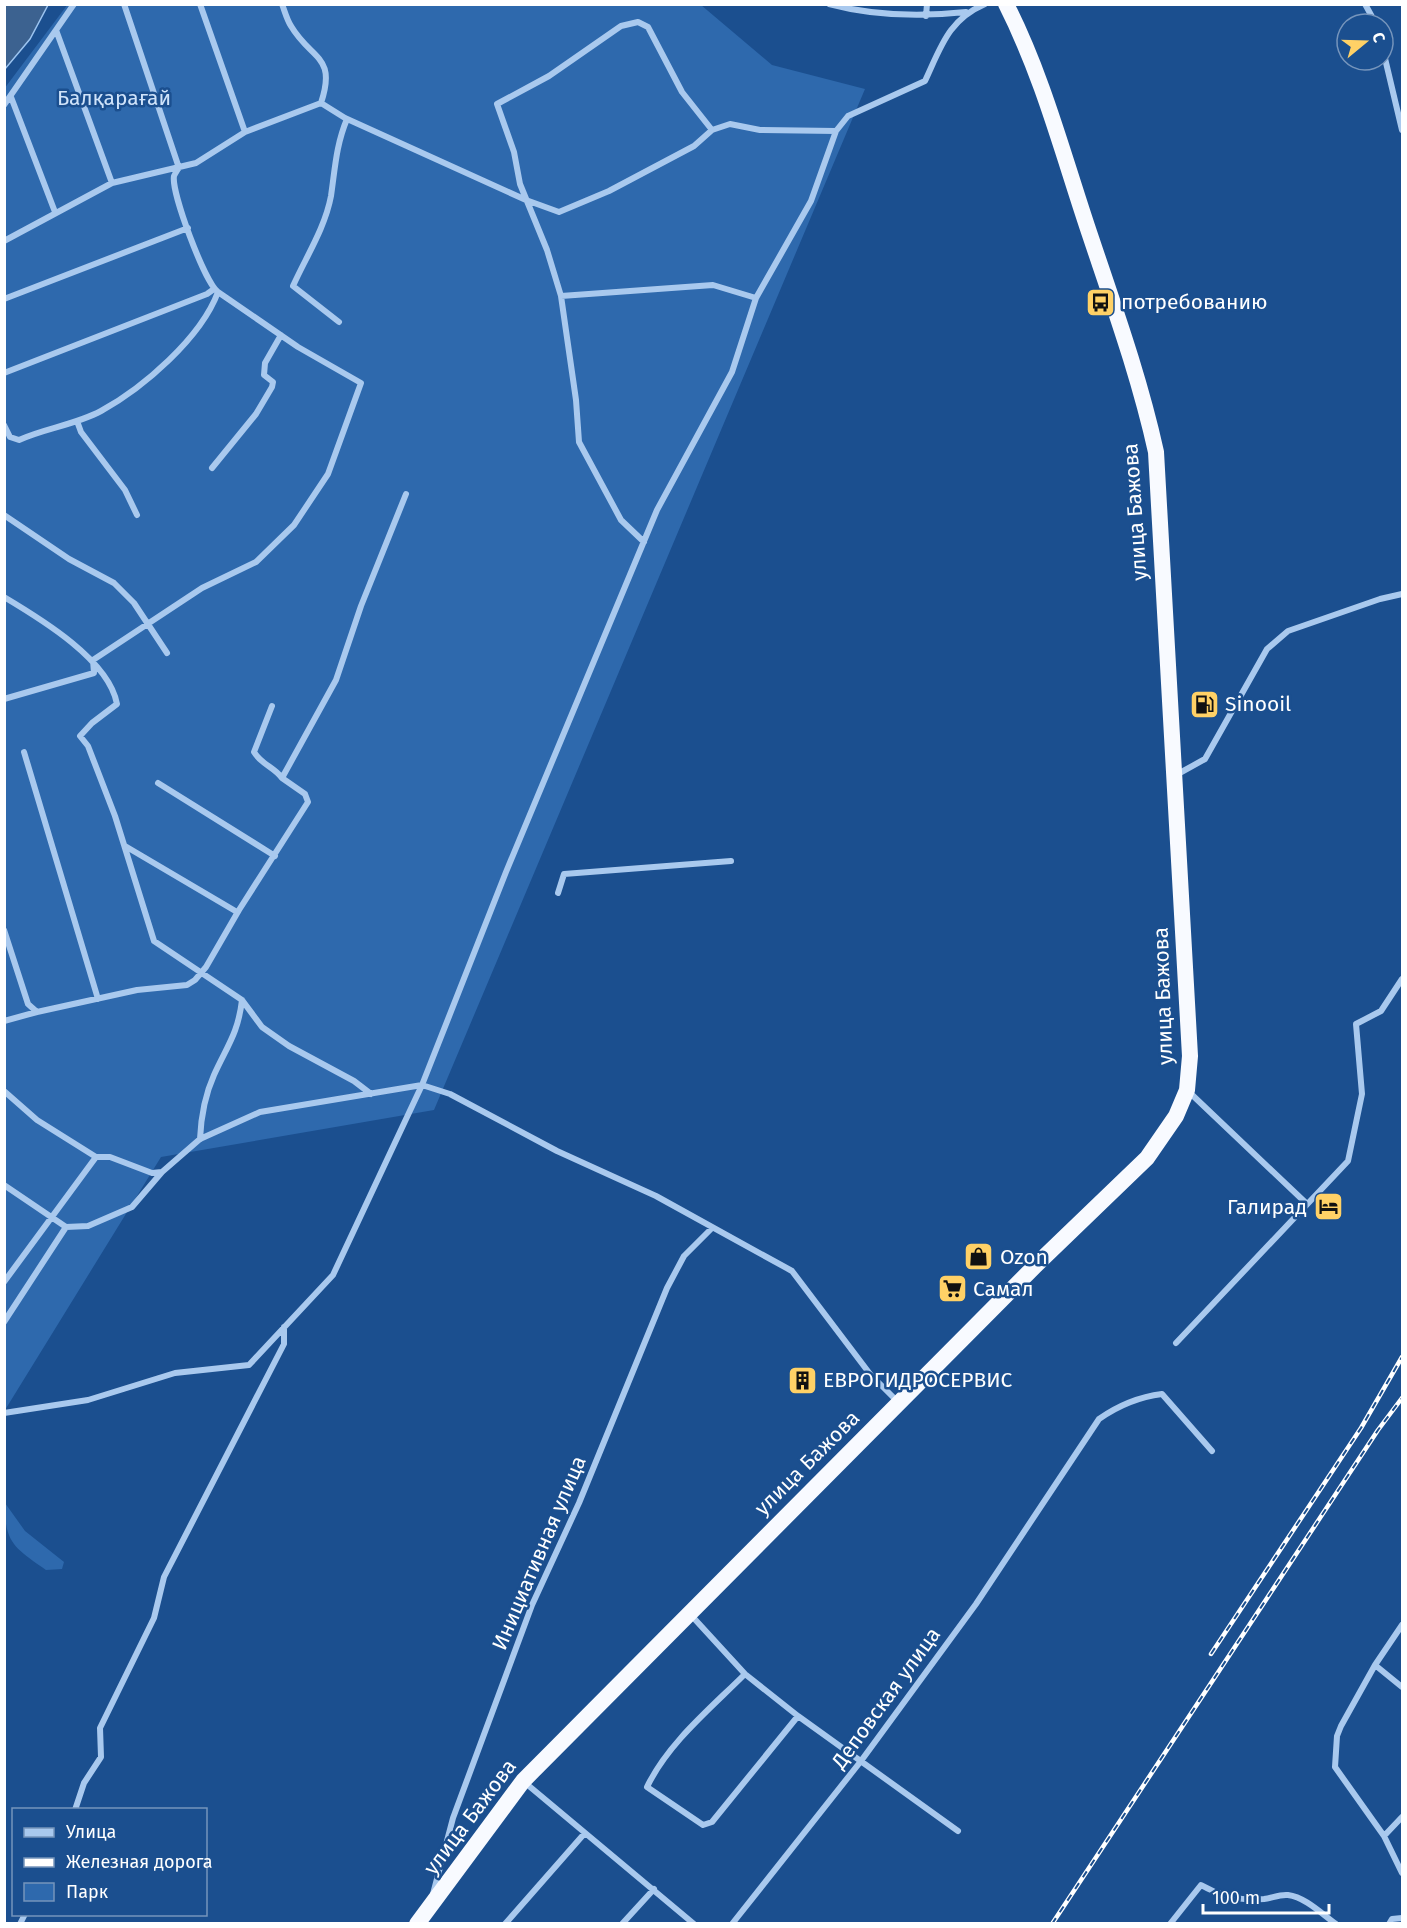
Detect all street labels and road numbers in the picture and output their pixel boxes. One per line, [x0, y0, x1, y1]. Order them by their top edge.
street label: улица Бажова [1117, 442, 1153, 582]
street label: улица Бажова [1148, 927, 1178, 1065]
street label: улица Бажова [749, 1405, 865, 1521]
street label: Инициативная улица [486, 1452, 592, 1654]
street label: Деповская улица [825, 1622, 946, 1775]
street label: улица Бажова [418, 1754, 522, 1880]

